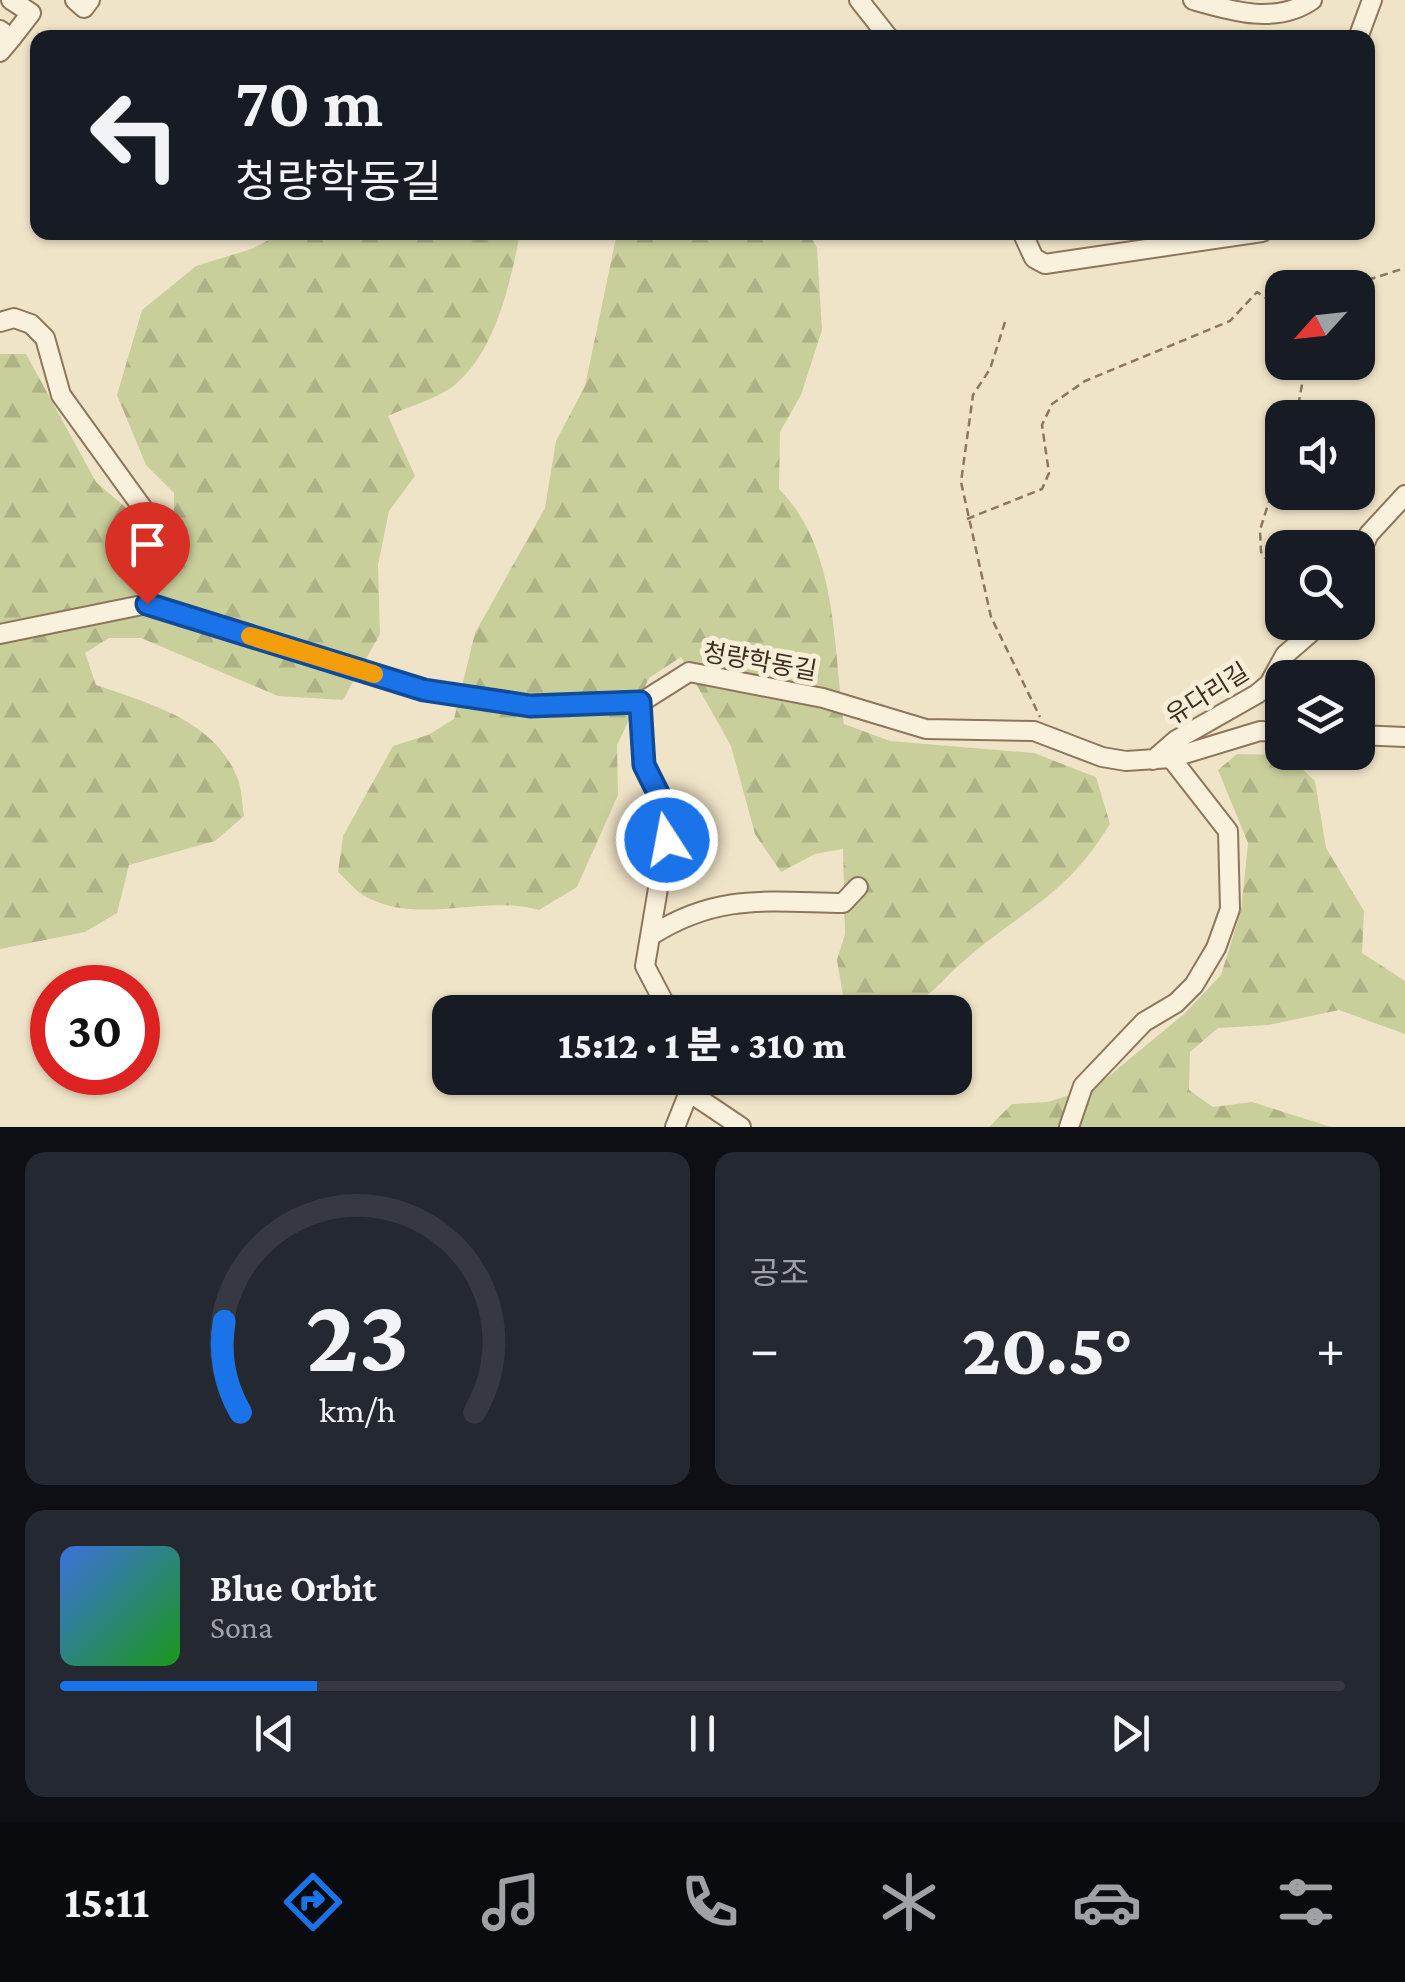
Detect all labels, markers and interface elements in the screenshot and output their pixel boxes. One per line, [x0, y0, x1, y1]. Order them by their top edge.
text: 70 m [235, 63, 383, 141]
icon: left [70, 70, 200, 200]
text: 청량학동길 [235, 157, 442, 207]
north arrow [1265, 270, 1375, 380]
map controls [1265, 270, 1375, 770]
button: sound [1265, 400, 1375, 510]
pin [105, 502, 190, 605]
icon: arrive [120, 517, 175, 572]
button: search [1265, 530, 1375, 640]
street label: 청량학동길 [701, 638, 819, 685]
street label: 유다리길 [1161, 658, 1253, 729]
button: layers [1265, 660, 1375, 770]
position arrow [615, 788, 719, 892]
speed limit sign: 30 [30, 965, 160, 1095]
text: 15:12 · 1 분 · 310 m [558, 1024, 846, 1066]
text: 공조 [750, 1255, 809, 1291]
text: 23 [306, 1277, 409, 1392]
text: 20.5° [962, 1307, 1133, 1390]
text: − [750, 1318, 779, 1379]
text: + [1316, 1318, 1345, 1379]
text: km/h [319, 1390, 396, 1430]
text: Blue Orbit [210, 1567, 377, 1609]
text: Sona [210, 1609, 273, 1645]
icon: previous [247, 1706, 302, 1761]
icon: pause [675, 1706, 730, 1761]
icon: next [1103, 1706, 1158, 1761]
icon: directions [278, 1867, 348, 1937]
icon: music [476, 1867, 546, 1937]
icon: phone [675, 1867, 745, 1937]
icon: climate [874, 1867, 944, 1937]
icon: car [1072, 1867, 1142, 1937]
icon: filters [1271, 1867, 1341, 1937]
text: 15:11 [64, 1877, 149, 1927]

